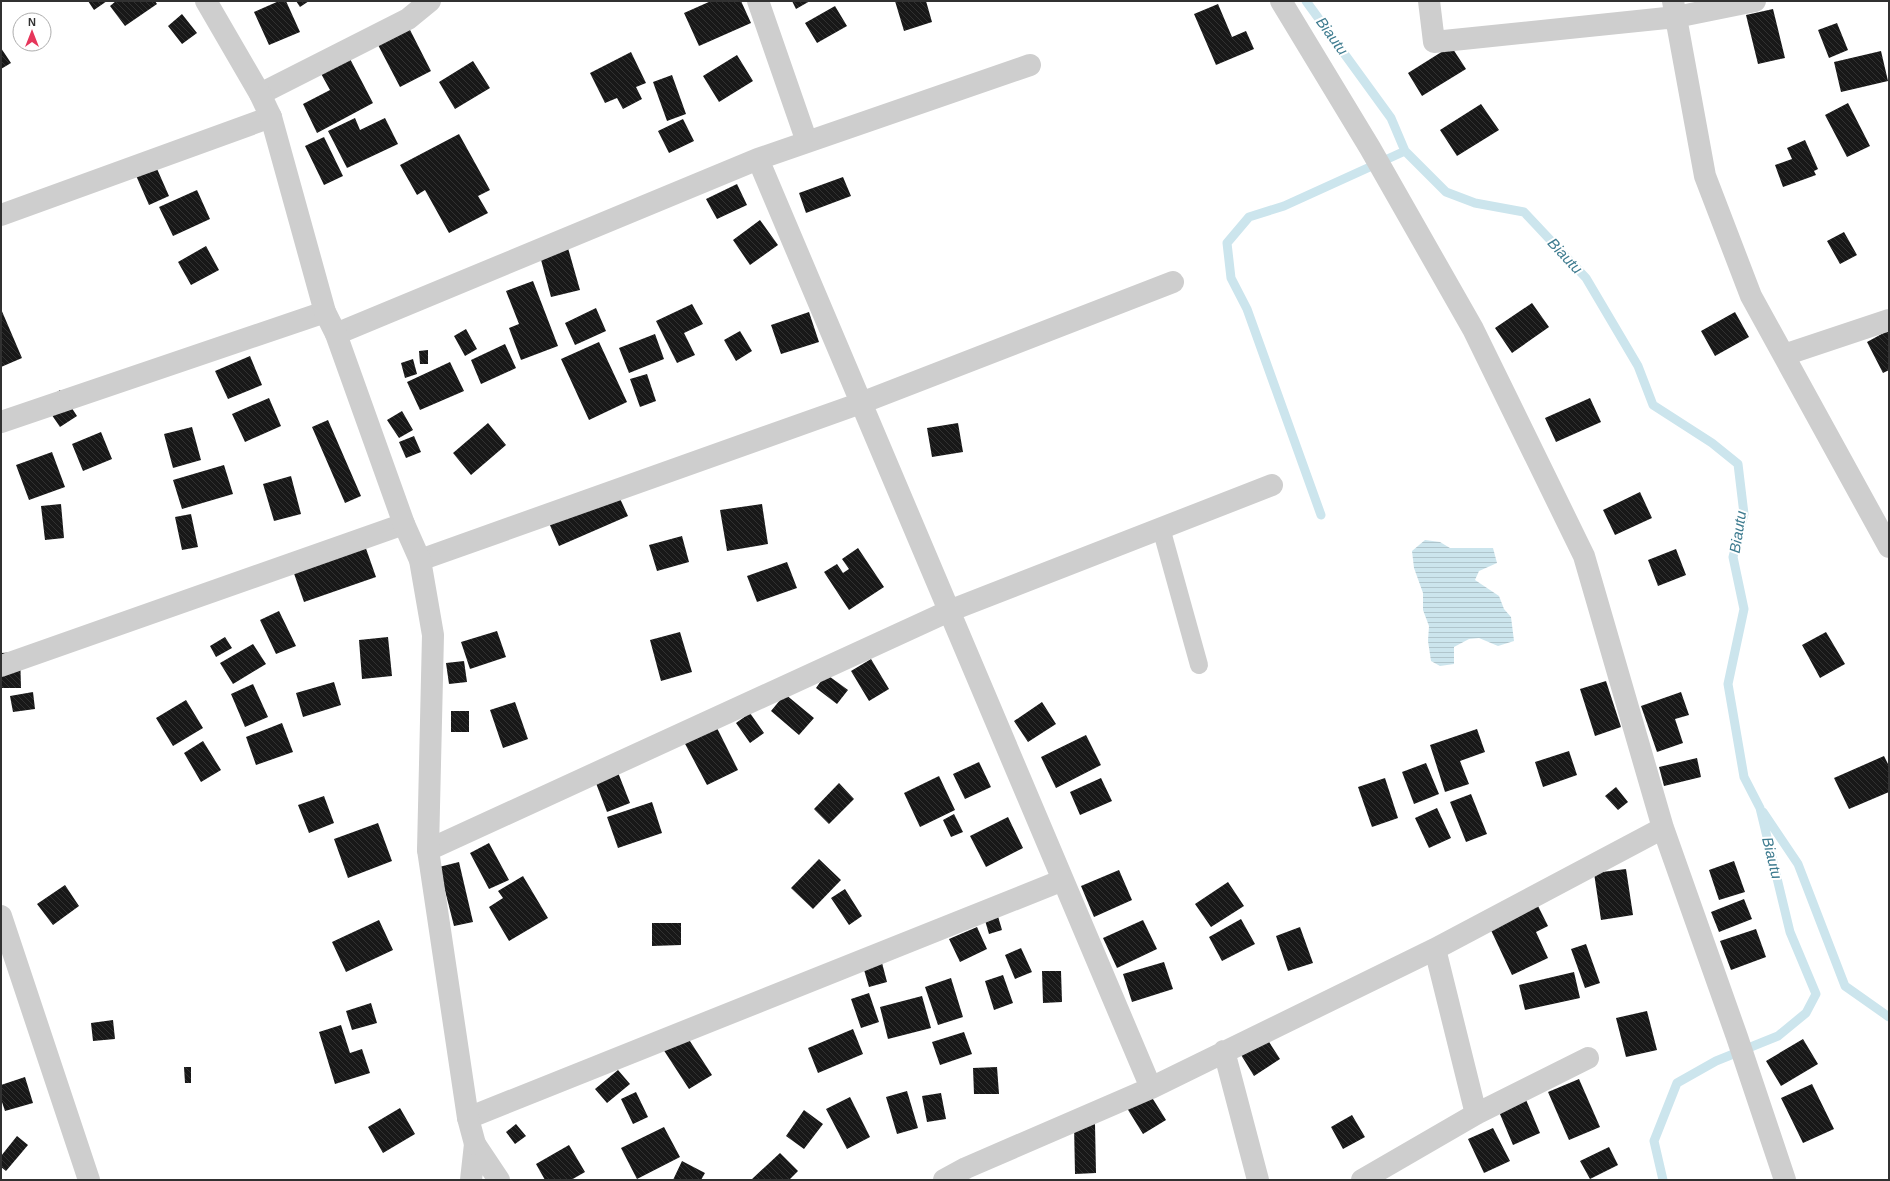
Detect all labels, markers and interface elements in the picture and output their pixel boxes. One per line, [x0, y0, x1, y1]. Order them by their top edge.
north arrow [12, 12, 52, 52]
water label: Biautu [1313, 13, 1352, 58]
text: N [28, 16, 36, 28]
water label: Biautu [1545, 234, 1587, 277]
water label: Biautu [1726, 509, 1749, 554]
water label: Biautu [1759, 835, 1786, 881]

